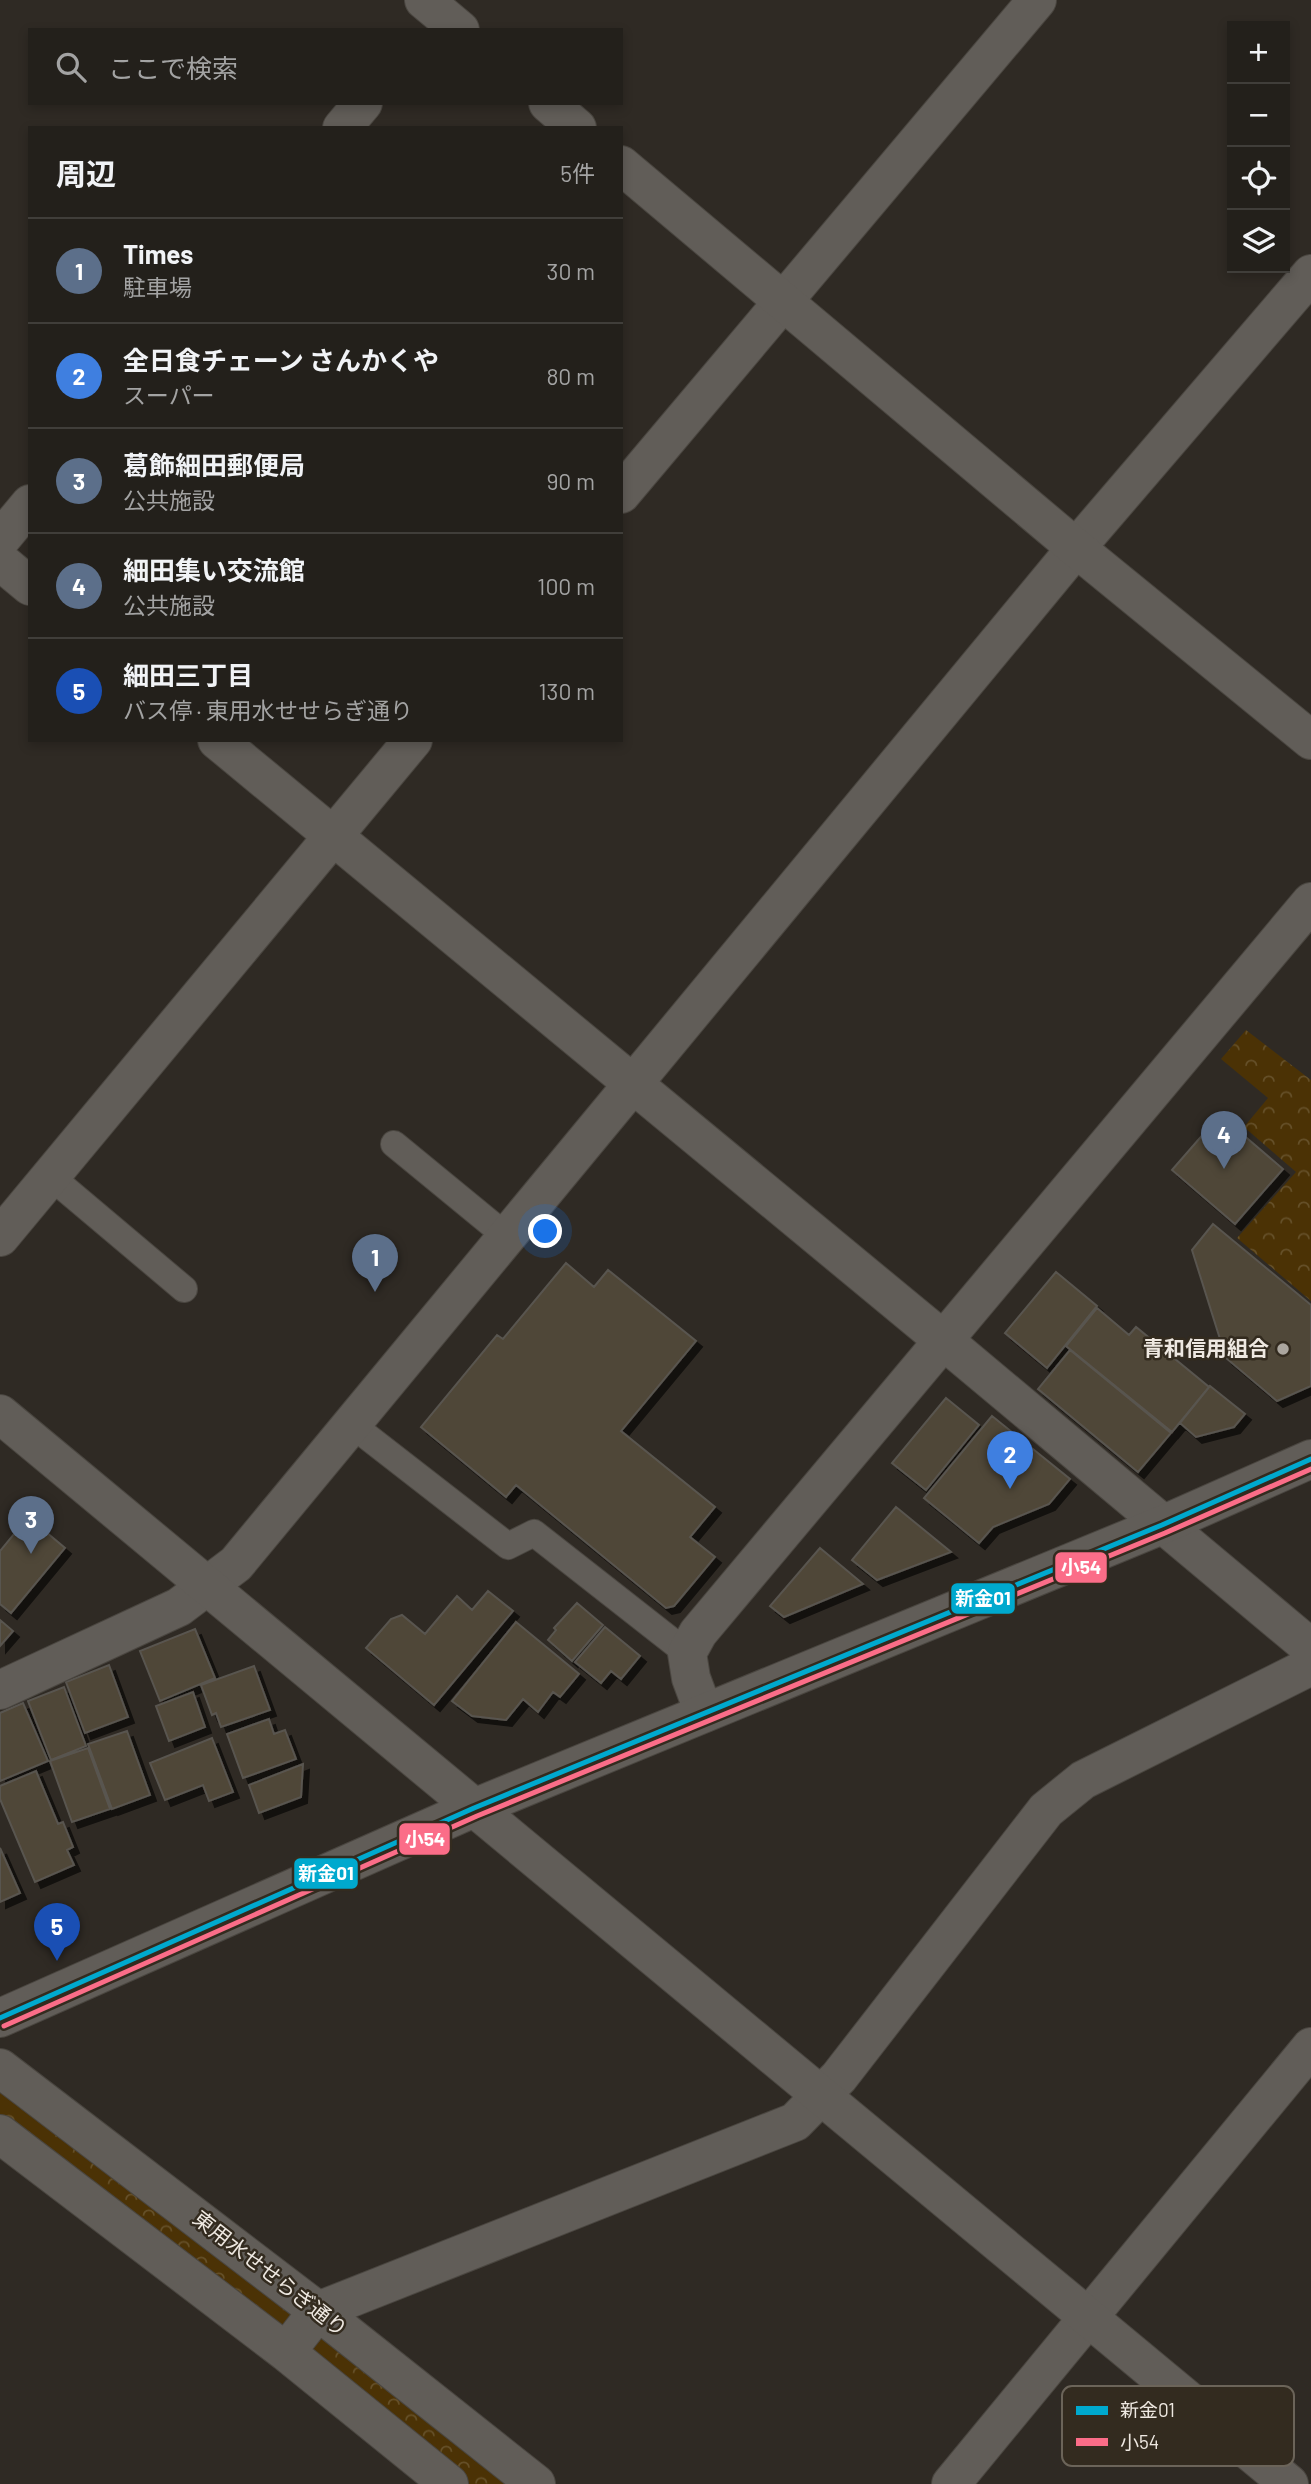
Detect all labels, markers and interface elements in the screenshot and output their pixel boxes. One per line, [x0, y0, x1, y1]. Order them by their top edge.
map controls [1227, 21, 1290, 273]
button: + [1227, 21, 1290, 84]
search box [28, 28, 623, 105]
icon: search [52, 48, 90, 86]
text: ここで検索 [108, 52, 238, 83]
button: − [1227, 84, 1290, 147]
button: locate [1227, 147, 1290, 210]
text: 周辺 [56, 155, 116, 191]
text: 5件 [560, 159, 595, 187]
button: layers [1227, 210, 1290, 273]
text: Times [123, 238, 193, 269]
text: 1 [75, 257, 83, 285]
text: 30 m [547, 257, 595, 285]
text: 駐車場 [123, 273, 192, 301]
text: 全日食チェーン さんかくや [123, 344, 439, 375]
text: 2 [73, 362, 85, 390]
text: 80 m [546, 362, 595, 390]
text: スーパー [123, 381, 215, 409]
text: 葛飾細田郵便局 [123, 449, 305, 480]
text: 3 [73, 467, 85, 495]
text: 90 m [546, 467, 595, 495]
text: 公共施設 [123, 486, 215, 514]
text: 細田集い交流館 [123, 554, 305, 585]
text: 4 [72, 572, 86, 600]
text: 100 m [537, 572, 595, 600]
text: 公共施設 [123, 591, 215, 619]
text: 細田三丁目 [123, 659, 253, 690]
text: 5 [73, 677, 85, 705]
text: 130 m [538, 677, 595, 705]
text: バス停 · 東用水せせらぎ通り [123, 696, 413, 724]
pin: 4 [1201, 1111, 1247, 1169]
your location [528, 1214, 562, 1248]
pin: 1 [352, 1234, 398, 1292]
place label: 青和信用組合 [1143, 1335, 1269, 1360]
marker: 青和信用組合 [1275, 1341, 1291, 1357]
pin: 2 [987, 1431, 1033, 1489]
pin: 3 [8, 1496, 54, 1554]
line badge: 小54 [1054, 1551, 1108, 1584]
text: 小54 [1061, 1555, 1101, 1578]
line badge: 新金01 [950, 1582, 1016, 1615]
text: 新金01 [955, 1586, 1011, 1609]
line badge: 小54 [398, 1822, 451, 1856]
text: 小54 [405, 1827, 445, 1850]
line badge: 新金01 [293, 1857, 359, 1890]
text: 新金01 [298, 1861, 354, 1884]
pin: 5 [34, 1903, 80, 1961]
street label: 東用水せせらぎ通り [189, 2205, 353, 2341]
legend [1062, 2386, 1294, 2466]
text: 新金01 [1120, 2398, 1175, 2421]
text: 小54 [1120, 2430, 1159, 2453]

